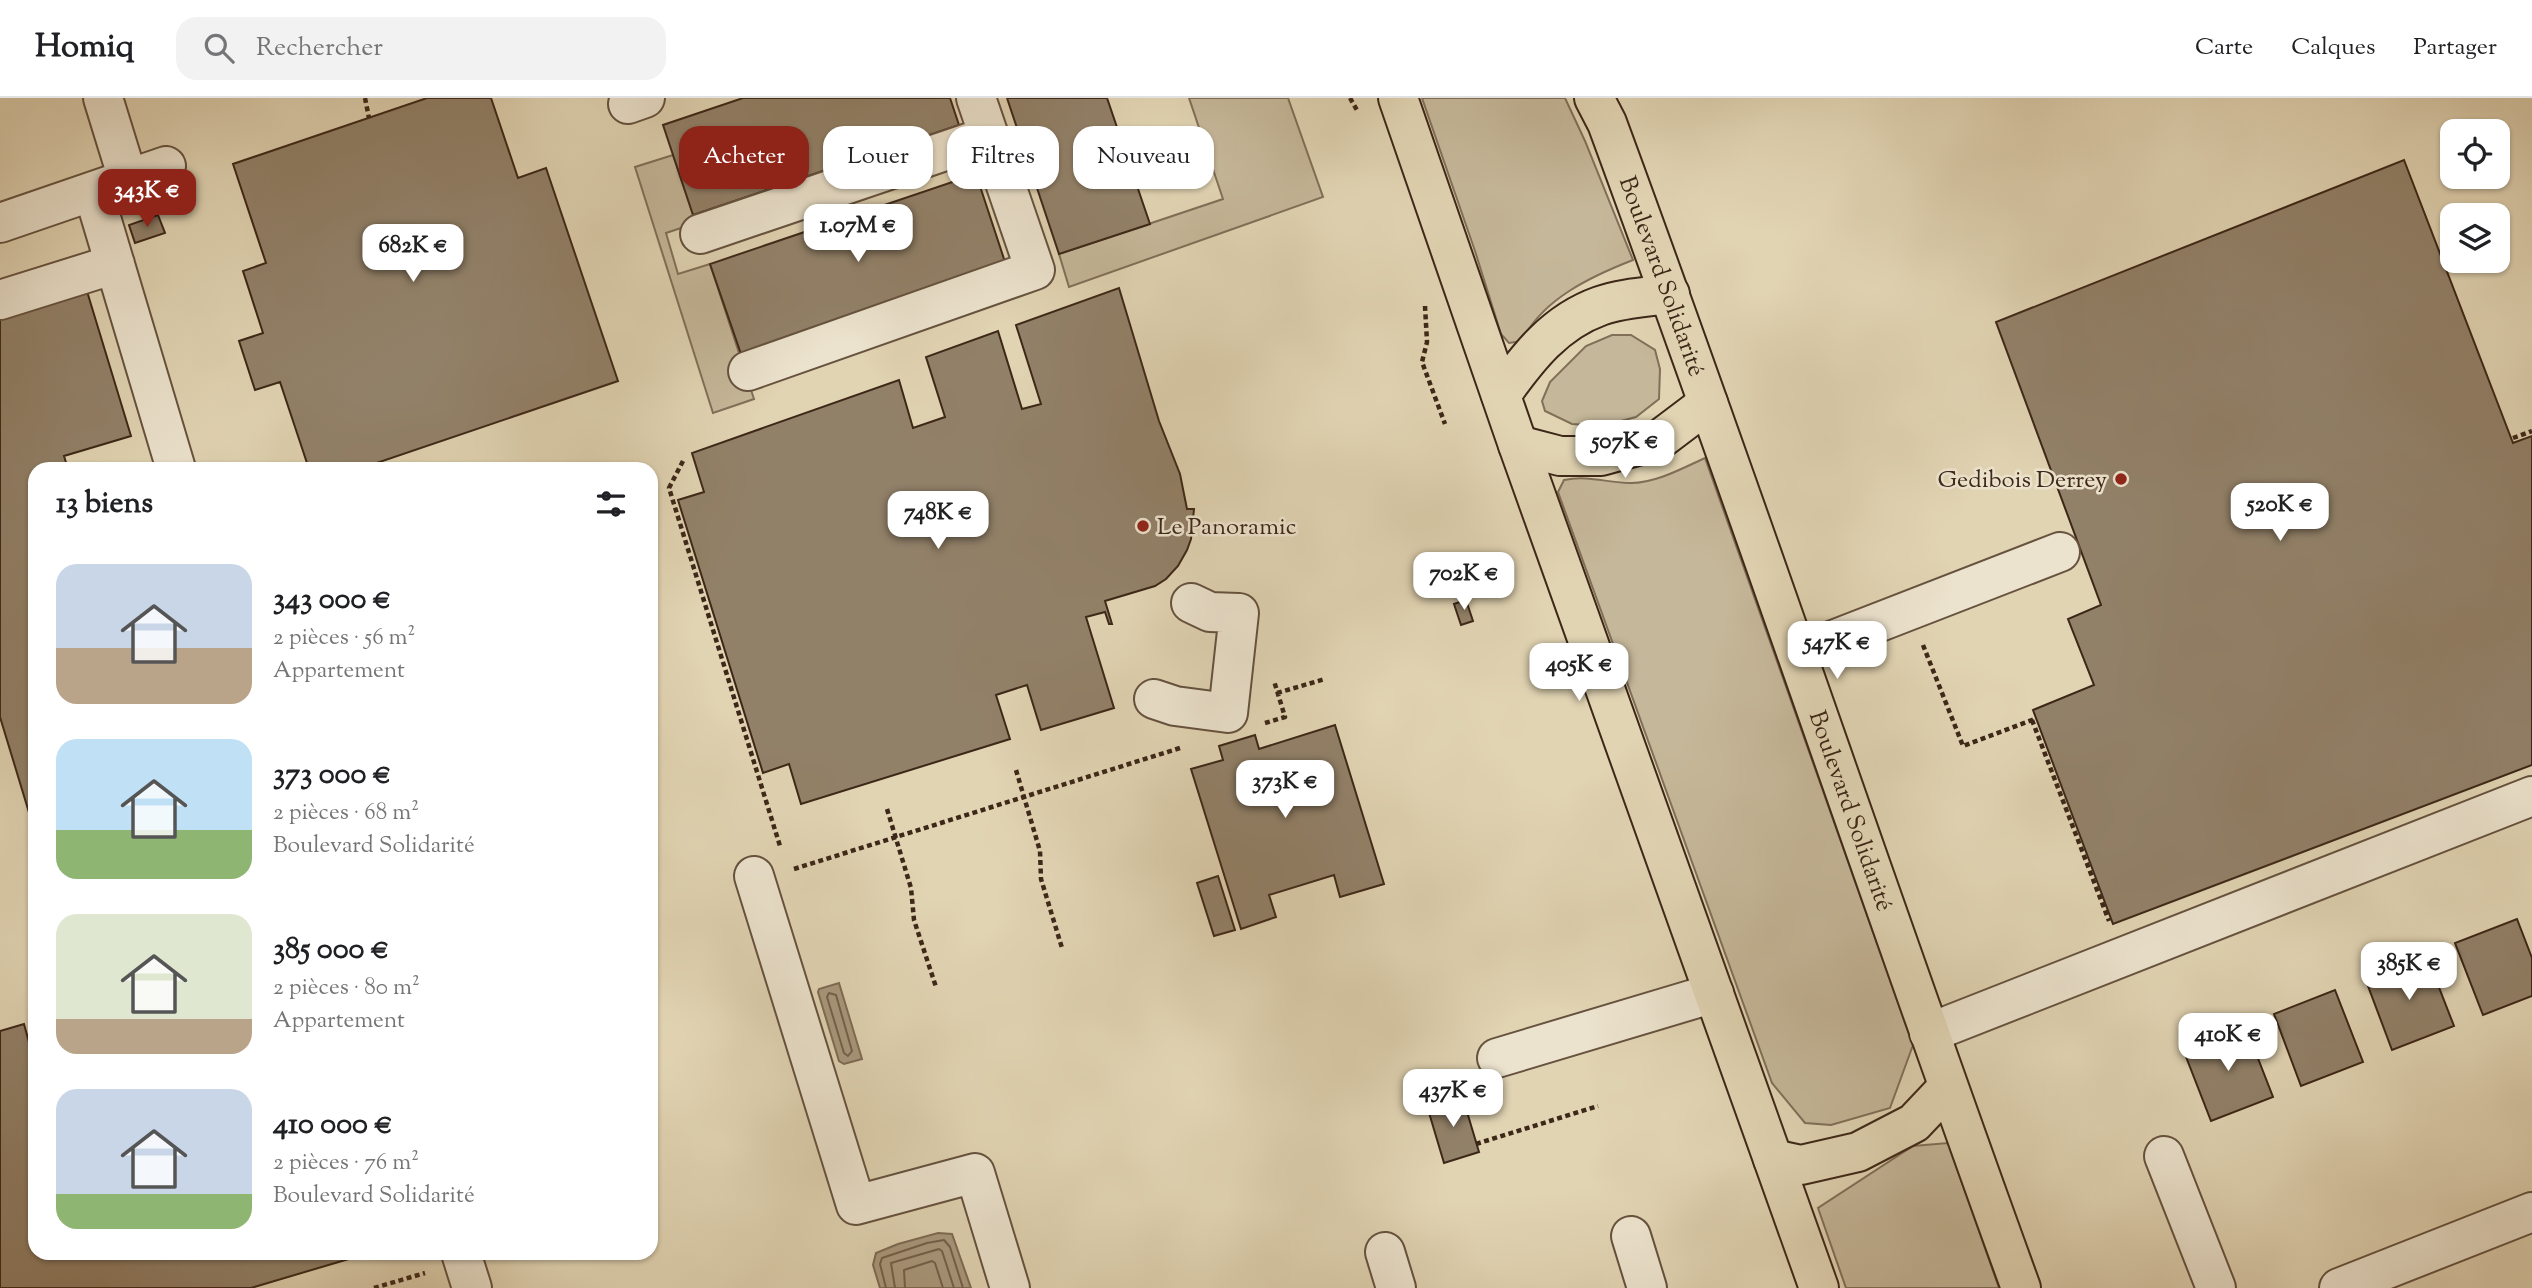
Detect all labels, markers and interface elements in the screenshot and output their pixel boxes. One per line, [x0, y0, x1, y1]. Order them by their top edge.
search box [176, 17, 666, 80]
text: Homiq [35, 24, 134, 72]
icon: search [200, 29, 238, 67]
text: Rechercher [256, 30, 383, 67]
text: Carte [2195, 31, 2253, 65]
text: Calques [2291, 31, 2375, 65]
text: Partager [2413, 31, 2497, 65]
map controls [2440, 119, 2510, 273]
button: locate [2440, 119, 2510, 189]
chip: Acheter [679, 126, 809, 189]
chip: Louer [823, 126, 933, 189]
chip: Filtres [947, 126, 1059, 189]
chip: Nouveau [1073, 126, 1214, 189]
pin: 343K € [90, 170, 204, 229]
street label: Boulevard Solidarité [1609, 172, 1712, 381]
text: 343K € [114, 175, 180, 208]
button: layers [2440, 203, 2510, 273]
pin: 1.07M € [793, 204, 923, 264]
text: 1.07M € [820, 210, 896, 243]
pin: 682K € [356, 225, 470, 284]
text: 682K € [378, 230, 448, 263]
pin: 507K € [1568, 420, 1682, 480]
text: 507K € [1591, 426, 1659, 459]
place label: Gedibois Derrey [1937, 464, 2107, 498]
marker: Gedibois Derrey [2113, 471, 2129, 487]
text: 13 biens [56, 483, 153, 526]
pin: 520K € [2223, 484, 2337, 543]
icon: filters [592, 485, 630, 523]
text: 520K € [2247, 489, 2313, 522]
pin: 748K € [881, 491, 995, 551]
text: 748K € [904, 497, 972, 530]
place label: Le Panoramic [1157, 511, 1297, 545]
marker: Le Panoramic [1135, 518, 1151, 534]
pin: 702K € [1407, 552, 1521, 612]
text: 702K € [1429, 558, 1499, 591]
text: 343 000 € [273, 579, 391, 622]
icon: home [112, 592, 196, 676]
text: 2 pièces · 56 m² [273, 622, 415, 655]
pin: 547K € [1780, 622, 1894, 681]
text: 547K € [1804, 627, 1870, 660]
pin: 405K € [1522, 644, 1636, 703]
text: 405K € [1545, 649, 1613, 682]
text: Appartement [273, 655, 405, 688]
street label: Boulevard Solidarité [1799, 706, 1900, 916]
text: 373 000 € [273, 754, 391, 797]
pin: 373K € [1228, 760, 1342, 820]
text: 373K € [1252, 766, 1318, 799]
icon: home [112, 767, 196, 851]
text: 2 pièces · 68 m² [273, 797, 419, 830]
text: Boulevard Solidarité [273, 830, 475, 863]
text: 385 000 € [273, 929, 389, 972]
icon: home [112, 942, 196, 1026]
pin: 385K € [2352, 942, 2466, 1002]
text: 385K € [2377, 948, 2441, 981]
text: 2 pièces · 80 m² [273, 972, 420, 1005]
text: Appartement [273, 1005, 405, 1038]
pin: 410K € [2171, 1014, 2285, 1073]
text: 410K € [2194, 1019, 2262, 1052]
pin: 437K € [1396, 1070, 1510, 1129]
text: 437K € [1419, 1075, 1487, 1108]
text: 410 000 € [273, 1104, 393, 1147]
icon: home [112, 1117, 196, 1201]
text: 2 pièces · 76 m² [273, 1147, 419, 1180]
text: Boulevard Solidarité [273, 1180, 475, 1213]

